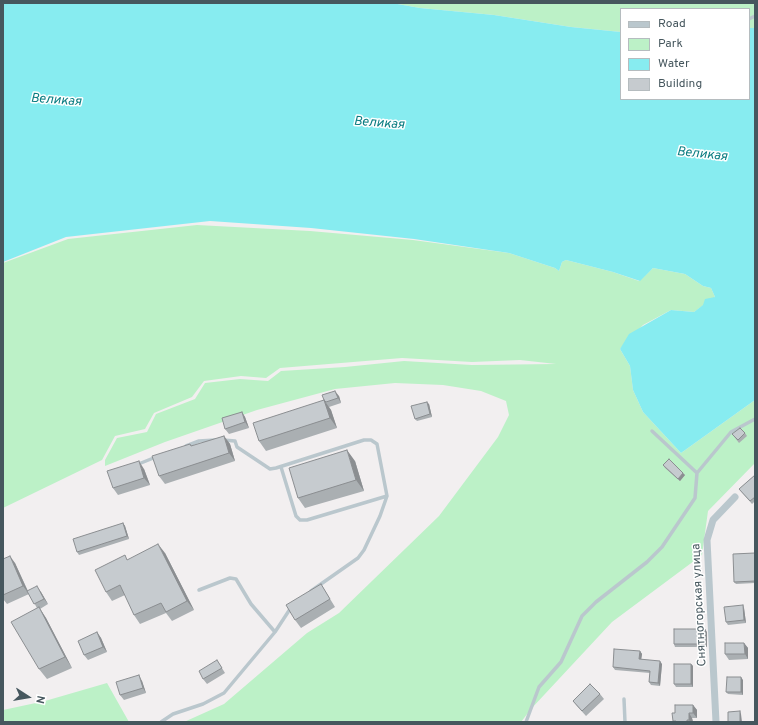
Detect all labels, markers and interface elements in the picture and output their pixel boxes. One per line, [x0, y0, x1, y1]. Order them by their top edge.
legend [620, 8, 750, 100]
text: Road [658, 16, 686, 32]
text: Park [658, 36, 683, 52]
text: Water [658, 56, 690, 72]
text: Building [658, 76, 702, 92]
water label: Великая [30, 91, 82, 111]
water label: Великая [353, 114, 405, 134]
water label: Великая [676, 145, 728, 165]
street label: Снятногорская улица [690, 543, 710, 667]
north arrow [8, 677, 48, 717]
text: N [32, 694, 47, 705]

